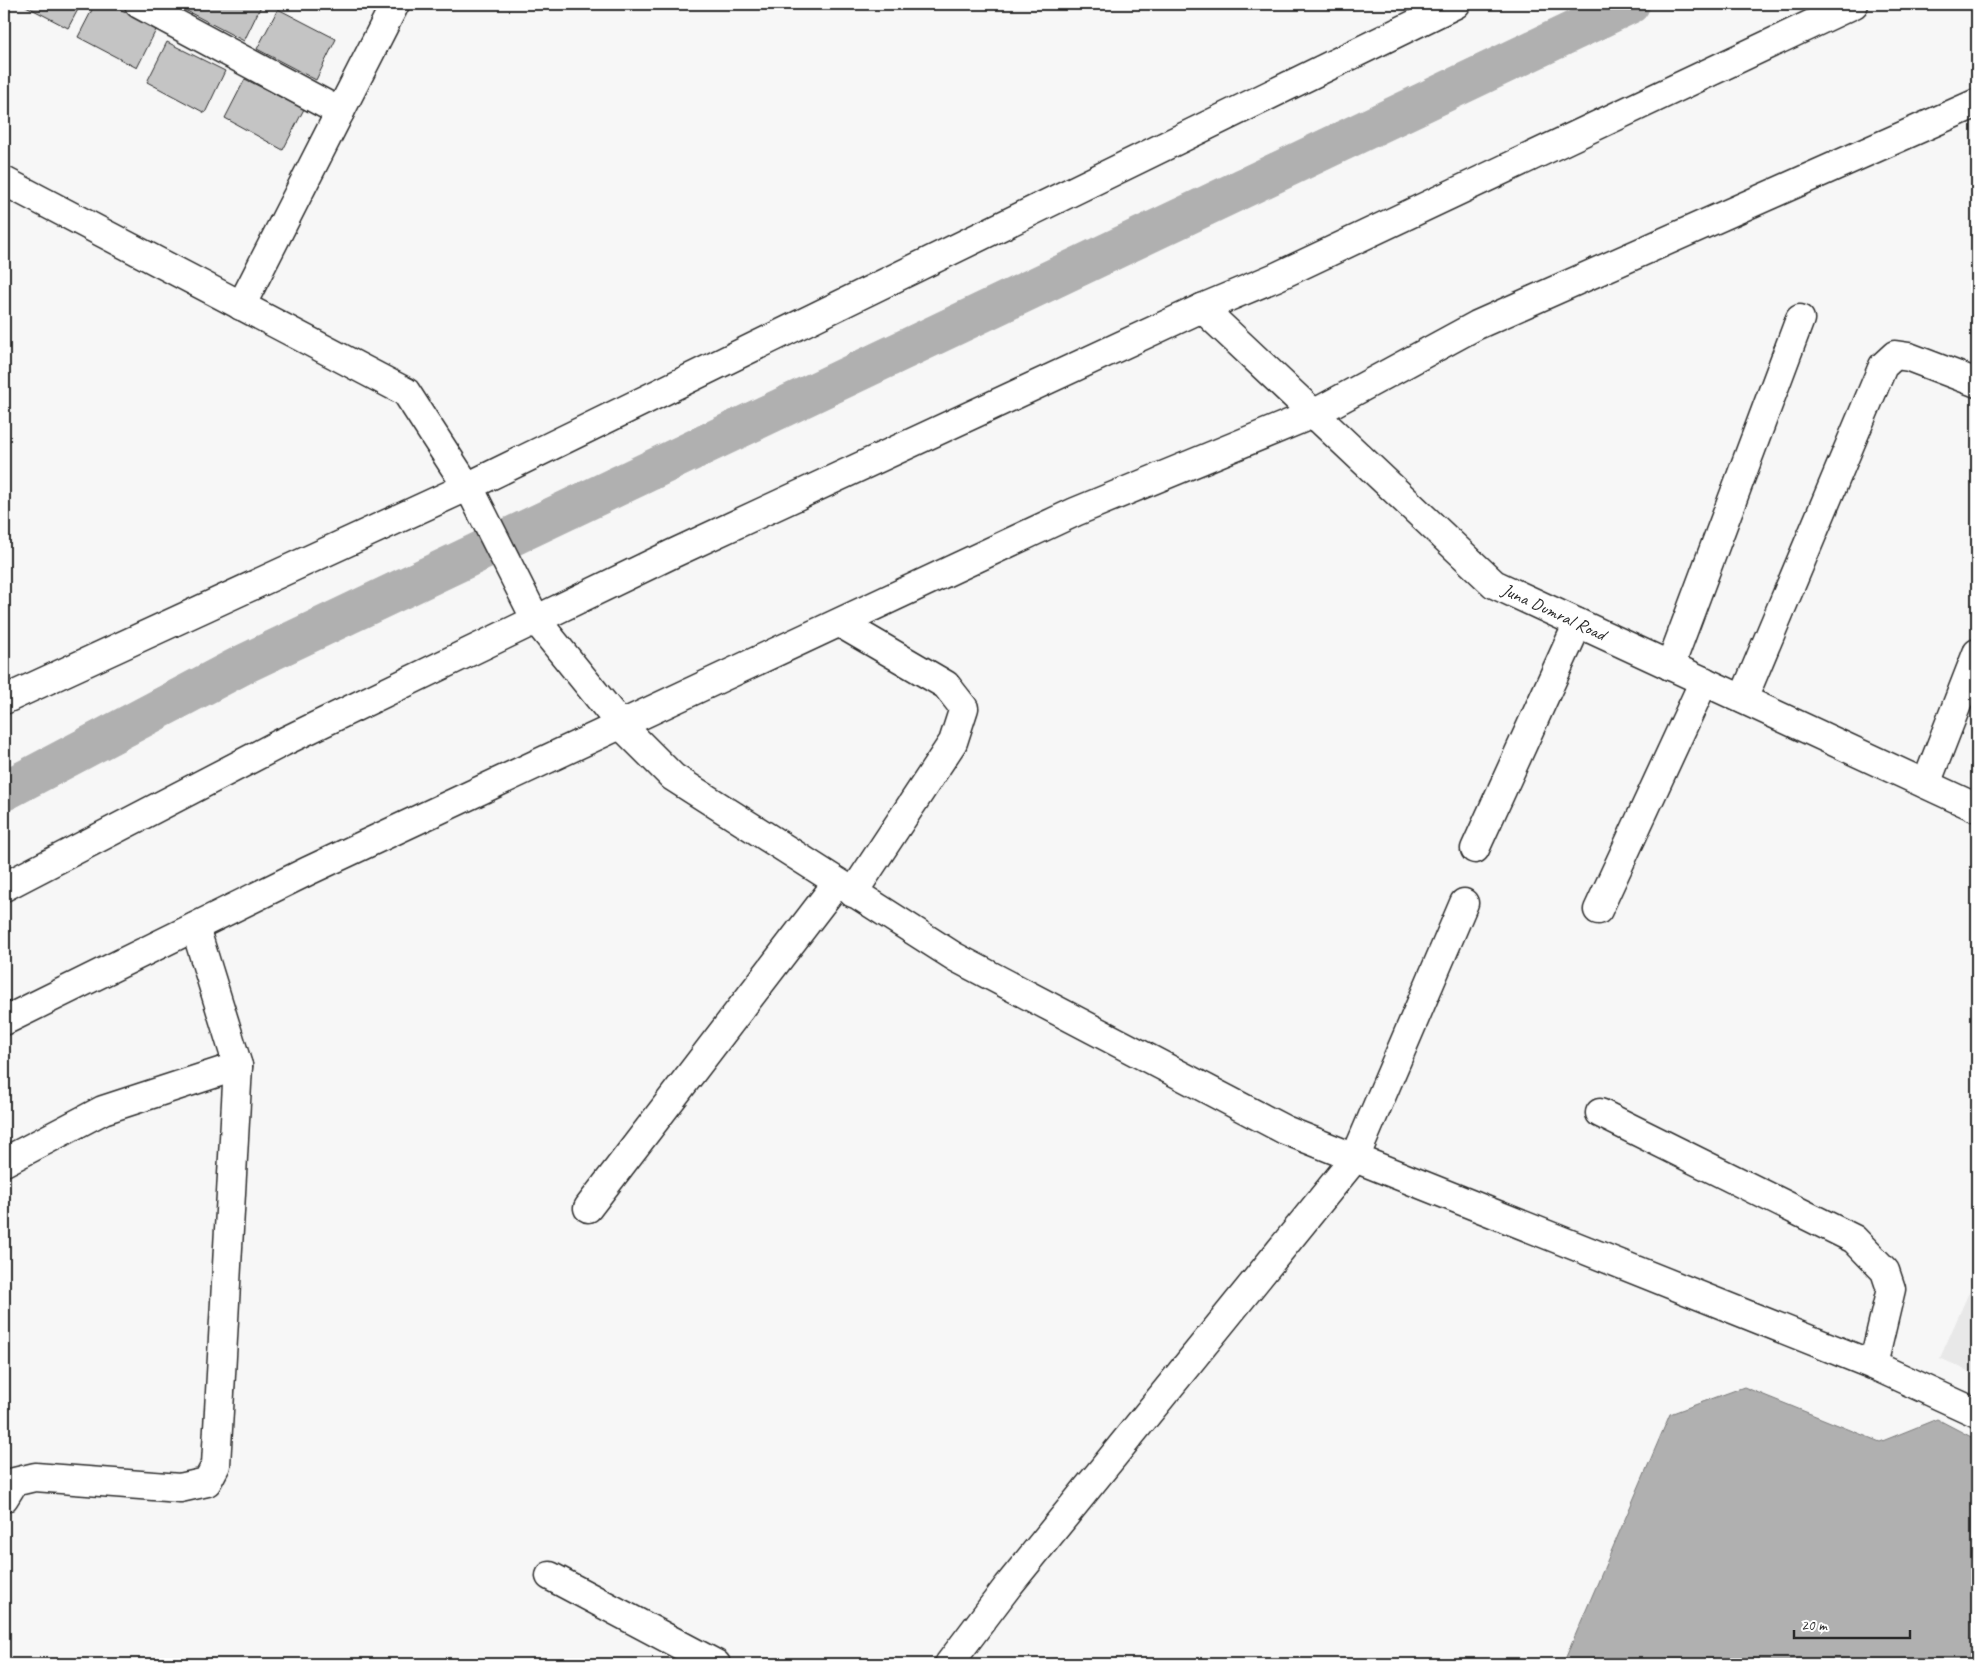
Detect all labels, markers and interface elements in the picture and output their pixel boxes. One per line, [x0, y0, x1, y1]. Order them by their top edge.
street label: Juna Dumral Road [1498, 578, 1612, 647]
scale bar [1794, 1608, 1910, 1640]
text: 20 m [1801, 1616, 1828, 1635]

